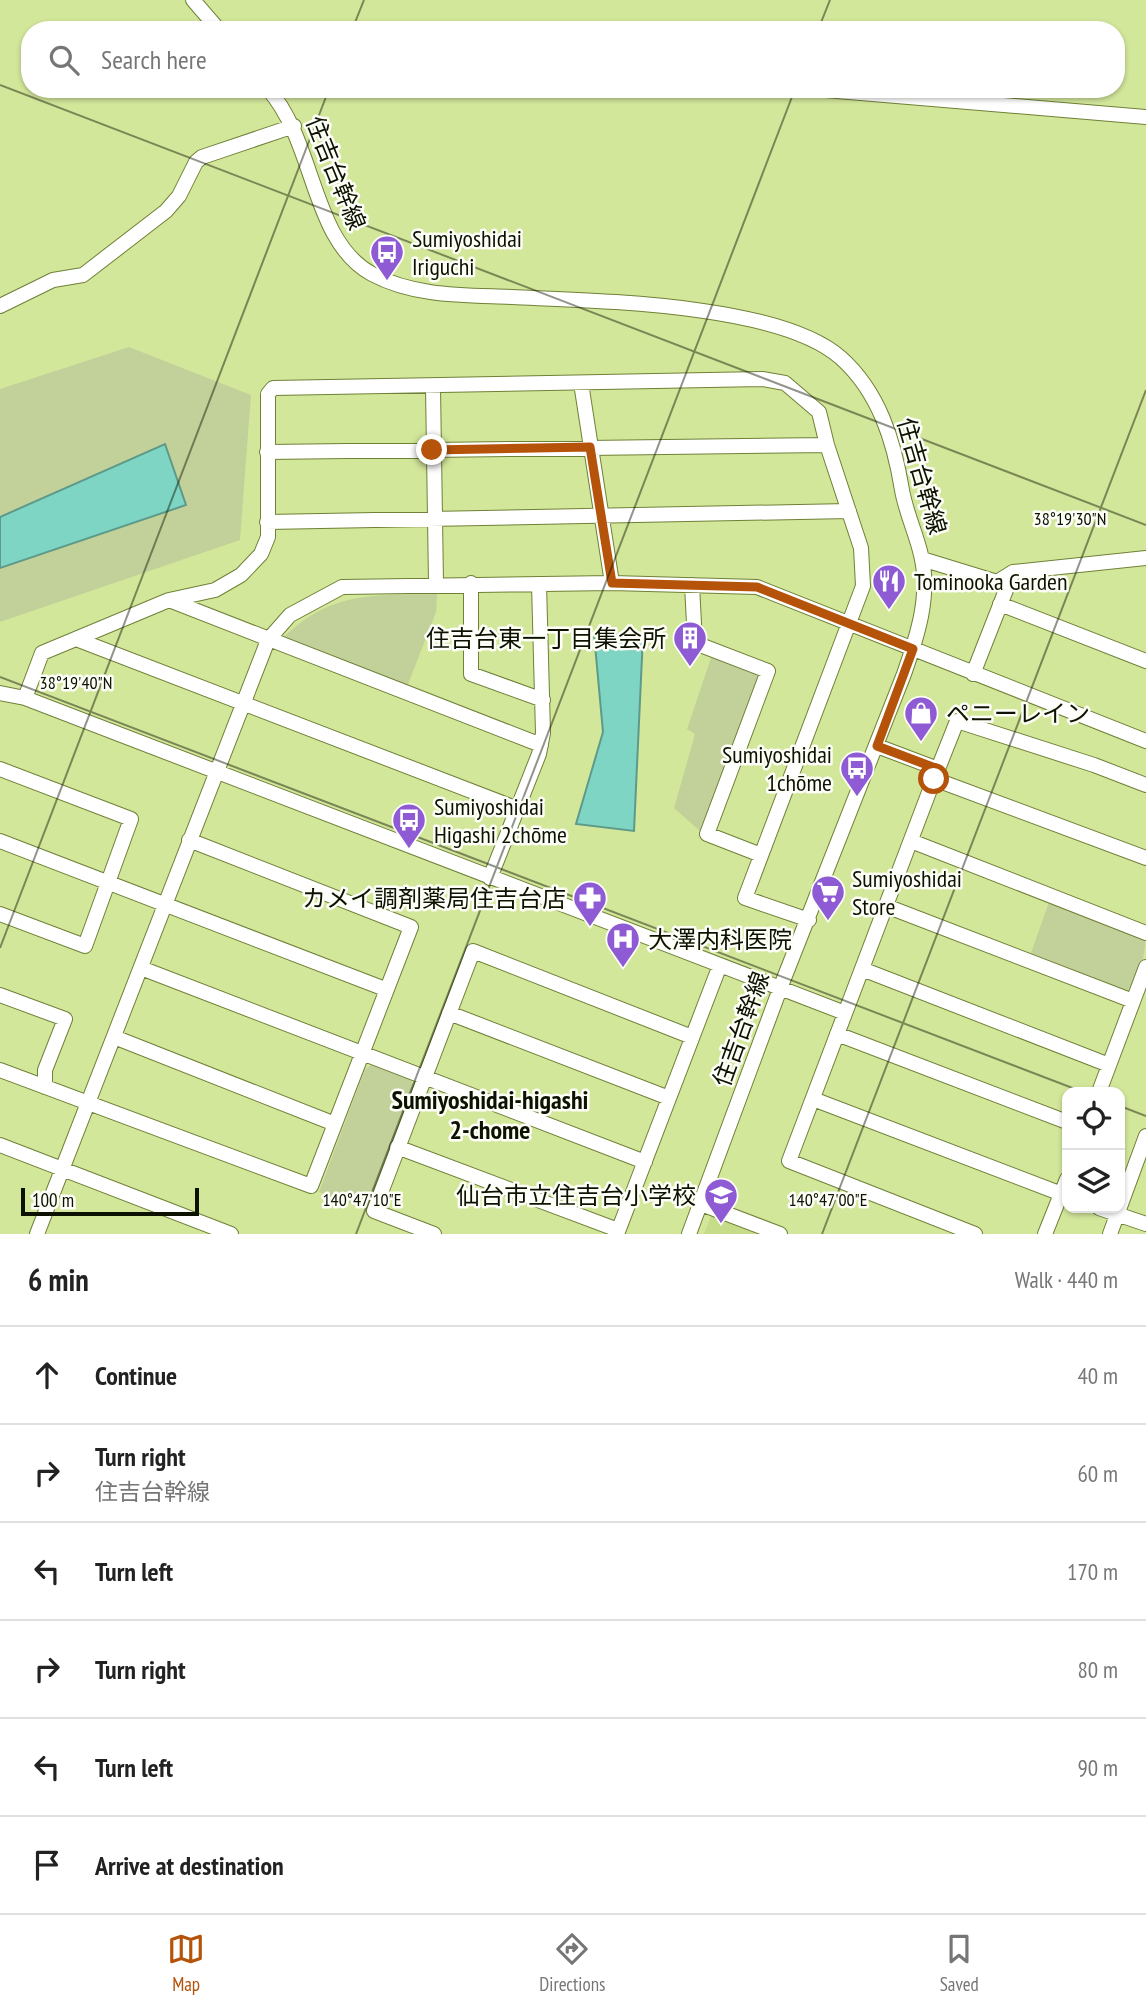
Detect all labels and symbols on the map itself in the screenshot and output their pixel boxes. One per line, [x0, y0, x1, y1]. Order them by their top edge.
street label: 住吉台幹線 [299, 112, 373, 234]
place label: Sumiyoshidai Iriguchi [412, 223, 522, 282]
bus stop icon: Sumiyoshidai Iriguchi [368, 233, 406, 282]
street label: 住吉台幹線 [891, 414, 953, 538]
route end [416, 434, 447, 465]
text: 38°19'30"N [1034, 507, 1106, 530]
restaurant icon: Tominooka Garden [870, 562, 908, 611]
place label: Tominooka Garden [914, 566, 1068, 597]
building icon: 住吉台東一丁目集会所 [671, 619, 709, 668]
place label: 住吉台東一丁目集会所 [426, 623, 666, 654]
text: 38°19'40"N [40, 671, 112, 694]
shop icon: ペニーレイン [902, 694, 940, 743]
place label: ペニーレイン [946, 698, 1090, 729]
place label: Sumiyoshidai 1chōme [722, 739, 832, 798]
bus stop icon: Sumiyoshidai 1chōme [838, 749, 876, 798]
route start [918, 763, 949, 794]
place label: Sumiyoshidai Higashi 2chōme [434, 791, 567, 850]
bus stop icon: Sumiyoshidai Higashi 2chōme [390, 801, 428, 850]
place label: Sumiyoshidai Store [852, 863, 962, 922]
supermarket icon: Sumiyoshidai Store [809, 873, 847, 922]
pharmacy icon: カメイ調剤薬局住吉台店 [571, 879, 609, 928]
place label: カメイ調剤薬局住吉台店 [302, 883, 566, 914]
hospital icon: 大澤内科医院 [604, 920, 642, 969]
place label: 大澤内科医院 [648, 924, 792, 955]
street label: 住吉台幹線 [706, 967, 776, 1091]
district label: Sumiyoshidai-higashi 2-chome [392, 1083, 588, 1146]
school or university icon: 仙台市立住吉台小学校 [702, 1176, 740, 1225]
place label: 仙台市立住吉台小学校 [456, 1180, 696, 1211]
scale bar [21, 1185, 200, 1217]
text: 140°47'10"E [323, 1188, 401, 1211]
text: 140°47'00"E [789, 1188, 867, 1211]

